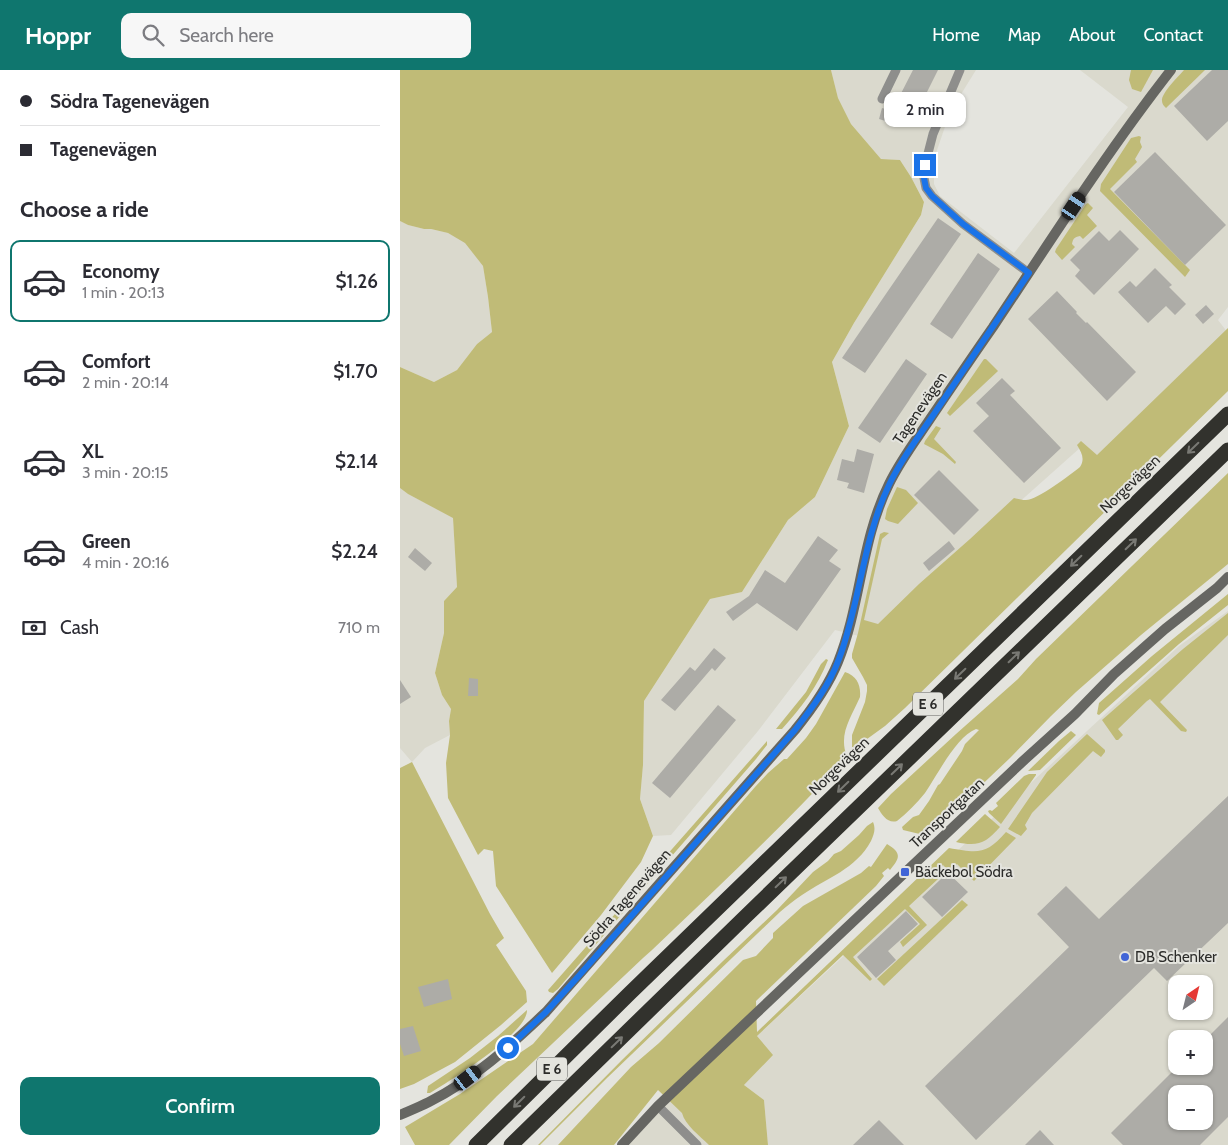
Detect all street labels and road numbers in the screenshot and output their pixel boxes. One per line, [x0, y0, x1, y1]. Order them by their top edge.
street label: Tagenevägen [889, 368, 951, 448]
street label: Norgevägen [1096, 451, 1164, 517]
road number: E 6 [913, 692, 943, 716]
street label: Norgevägen [805, 733, 873, 799]
street label: Transportgatan [906, 774, 988, 852]
street label: Södra Tagenevägen [580, 845, 674, 951]
road number: E 6 [537, 1058, 567, 1081]

